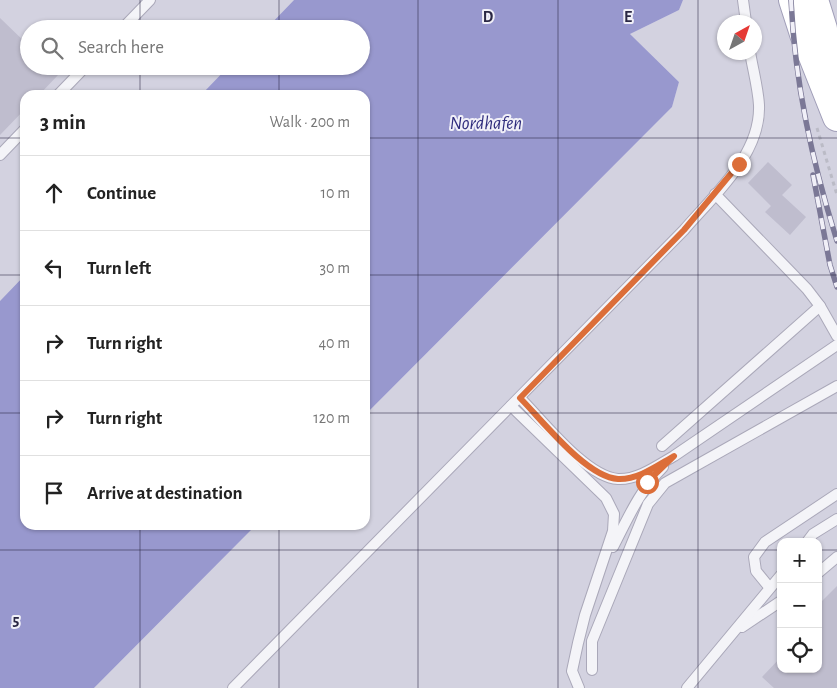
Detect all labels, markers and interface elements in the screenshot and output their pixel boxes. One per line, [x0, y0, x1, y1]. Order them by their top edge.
text: D [483, 9, 494, 25]
text: E [624, 9, 632, 25]
north arrow [717, 15, 762, 60]
search box [20, 20, 370, 75]
icon: search [38, 34, 66, 62]
text: Search here [78, 38, 164, 57]
text: 3 min [40, 112, 86, 133]
text: Walk · 200 m [269, 114, 350, 130]
water label: Nordhafen [450, 114, 522, 133]
route end [728, 153, 751, 176]
icon: ahead [40, 179, 68, 207]
text: Continue [87, 184, 156, 203]
text: 10 m [321, 185, 350, 201]
icon: left [40, 254, 68, 282]
text: Turn left [87, 259, 151, 278]
text: 30 m [320, 260, 350, 276]
icon: right [40, 329, 68, 357]
text: Turn right [87, 334, 162, 353]
text: 40 m [318, 335, 350, 351]
icon: right [40, 404, 68, 432]
text: Turn right [87, 409, 162, 428]
text: 120 m [313, 410, 350, 426]
route start [636, 471, 659, 494]
icon: arrive [40, 479, 68, 507]
text: Arrive at destination [87, 484, 243, 503]
map controls [777, 538, 822, 673]
button: + [777, 538, 822, 583]
button: − [777, 583, 822, 628]
text: 5 [13, 612, 20, 628]
button: locate [777, 628, 822, 673]

